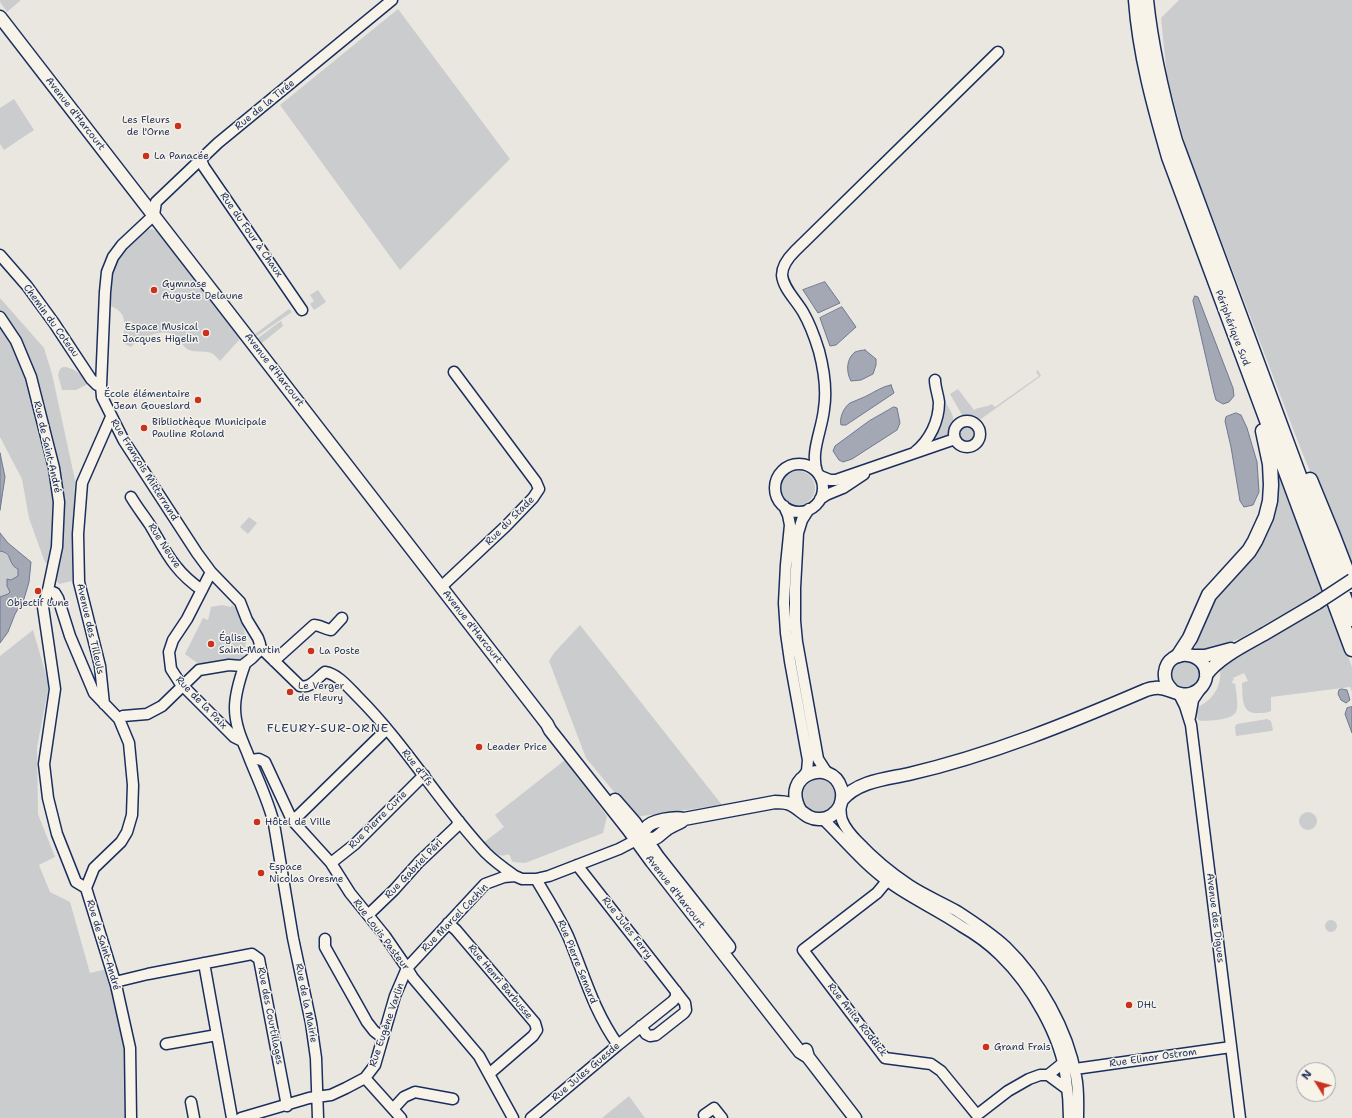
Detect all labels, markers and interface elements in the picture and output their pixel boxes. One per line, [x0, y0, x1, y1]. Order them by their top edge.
street label: Avenue d'Harcourt [43, 75, 107, 153]
street label: Rue de la Tirée [233, 77, 297, 133]
place label: Les Fleurs de l'Orne [122, 114, 170, 138]
marker: Les Fleurs de l'Orne [173, 121, 183, 131]
place label: La Panacée [154, 150, 209, 162]
marker: La Panacée [141, 151, 151, 161]
street label: Rue du Four à Chaux [217, 190, 285, 280]
place label: Gymnase Auguste Delaune [162, 278, 243, 302]
street label: Chemin du Coteau [21, 282, 81, 360]
marker: Gymnase Auguste Delaune [149, 285, 159, 295]
street label: Périphérique Sud [1212, 288, 1252, 368]
place label: Espace Musical Jacques Higelin [122, 321, 198, 344]
marker: Espace Musical Jacques Higelin [201, 328, 211, 338]
street label: Avenue d'Harcourt [242, 331, 306, 409]
place label: École élémentaire Jean Goueslard [104, 388, 190, 412]
marker: École élémentaire Jean Goueslard [193, 395, 203, 405]
street label: Rue de Saint-André [31, 400, 63, 494]
place label: Bibliothèque Municipale Pauline Roland [152, 416, 267, 440]
street label: Rue François Mitterrand [108, 417, 180, 523]
marker: Bibliothèque Municipale Pauline Roland [139, 423, 149, 433]
street label: Rue du Stade [483, 494, 537, 548]
street label: Rue Neuve [145, 521, 183, 571]
street label: Avenue des Tilleuls [74, 582, 106, 676]
marker: Objectif Lune [33, 586, 43, 596]
street label: Avenue d'Harcourt [440, 588, 504, 666]
place label: Objectif Lune [7, 597, 69, 609]
place label: Église Saint-Martin [219, 632, 280, 656]
marker: Église Saint-Martin [206, 639, 216, 649]
place label: La Poste [319, 645, 360, 657]
marker: La Poste [306, 646, 316, 656]
street label: Rue de la Paix [173, 674, 229, 732]
place label: Le Verger de Fleury [298, 680, 344, 704]
marker: Le Verger de Fleury [285, 687, 295, 697]
district label: FLEURY-SUR-ORNE [267, 722, 389, 736]
place label: Leader Price [487, 741, 547, 753]
marker: Leader Price [474, 742, 484, 752]
street label: Rue d'Ifs [399, 747, 435, 789]
street label: Rue Pierre Curie [346, 788, 410, 852]
place label: Hôtel de Ville [265, 816, 331, 828]
marker: Hôtel de Ville [252, 817, 262, 827]
street label: Rue Gabriel Péri [383, 837, 445, 901]
street label: Avenue d'Harcourt [643, 853, 707, 931]
place label: Espace Nicolas Oresme [269, 861, 344, 884]
marker: Espace Nicolas Oresme [256, 868, 266, 878]
street label: Avenue des Digues [1204, 872, 1226, 964]
street label: Rue Marcel Cachin [419, 881, 491, 955]
street label: Rue Jules Ferry [599, 895, 655, 961]
street label: Rue Louis Pasteur [350, 897, 412, 973]
street label: Rue de Saint-André [83, 898, 123, 992]
street label: Rue Pierre Semard [555, 918, 599, 1006]
street label: Rue Henri Barbusse [465, 942, 535, 1022]
street label: Rue de la Mairie [292, 962, 320, 1044]
street label: Rue des Courtillages [255, 966, 285, 1066]
street label: Rue Eugène Varlin [367, 981, 407, 1069]
street label: Rue Anita Roddick [825, 981, 889, 1059]
place label: DHL [1137, 999, 1157, 1011]
marker: DHL [1124, 1000, 1134, 1010]
street label: Rue Jules Guesde [549, 1040, 623, 1104]
place label: Grand Frais [994, 1041, 1051, 1053]
marker: Grand Frais [981, 1042, 991, 1052]
street label: Rue Elinor Ostrom [1108, 1046, 1198, 1070]
north arrow [1296, 1062, 1336, 1102]
text: N [1298, 1067, 1315, 1083]

